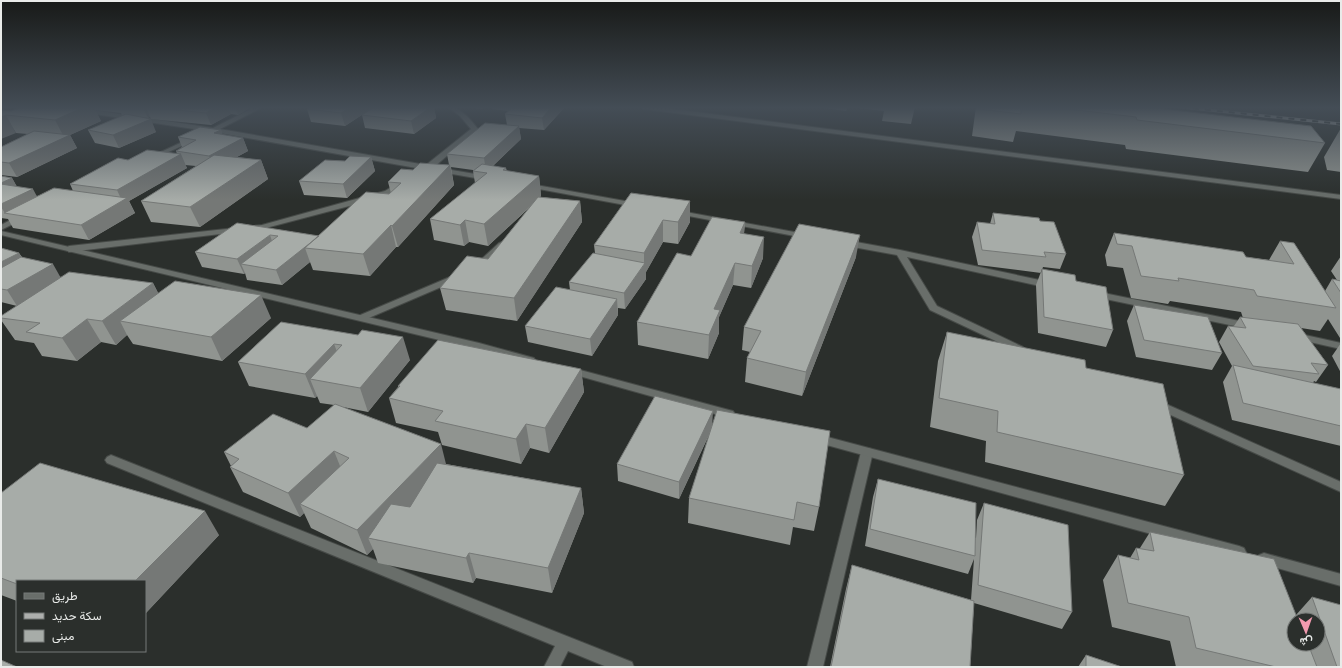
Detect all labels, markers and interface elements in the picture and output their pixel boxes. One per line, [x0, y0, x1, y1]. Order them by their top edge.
legend [16, 580, 146, 652]
text: طريق [52, 589, 78, 604]
text: سكة حديد [52, 609, 101, 623]
north arrow [1286, 612, 1326, 652]
text: مبنى [52, 629, 74, 644]
text: ش [1299, 635, 1313, 648]

